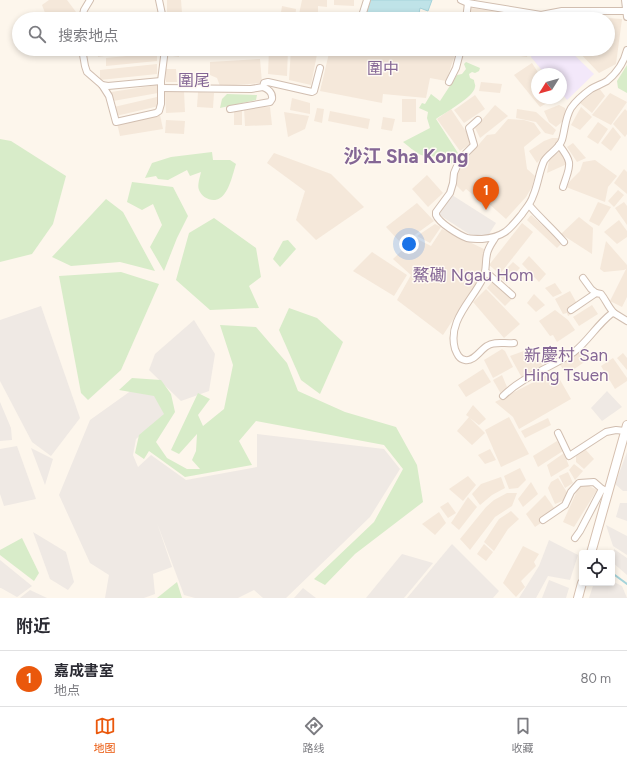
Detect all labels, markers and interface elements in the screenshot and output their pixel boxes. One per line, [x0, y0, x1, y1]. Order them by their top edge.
search box [12, 12, 615, 56]
icon: search [26, 23, 48, 45]
text: 搜索地点 [58, 27, 118, 45]
district label: 圍中 [367, 59, 399, 78]
north arrow [531, 68, 567, 104]
district label: 圍尾 [178, 71, 210, 90]
district label: 沙江 Sha Kong [344, 145, 468, 168]
pin: 1 [473, 177, 499, 210]
your location [399, 234, 419, 254]
district label: 鰲磡 Ngau Hom [413, 265, 533, 285]
district label: 新慶村 San Hing Tsuen [523, 345, 609, 385]
map controls [579, 550, 615, 586]
button: locate [579, 550, 615, 586]
text: 附近 [16, 616, 50, 636]
text: 嘉成書室 [54, 662, 114, 680]
text: 1 [26, 671, 32, 686]
text: 80 m [580, 671, 611, 686]
text: 地点 [54, 683, 80, 698]
tab: 地图 [94, 715, 116, 755]
tab: 路线 [303, 715, 325, 755]
tab: 收藏 [512, 715, 534, 755]

